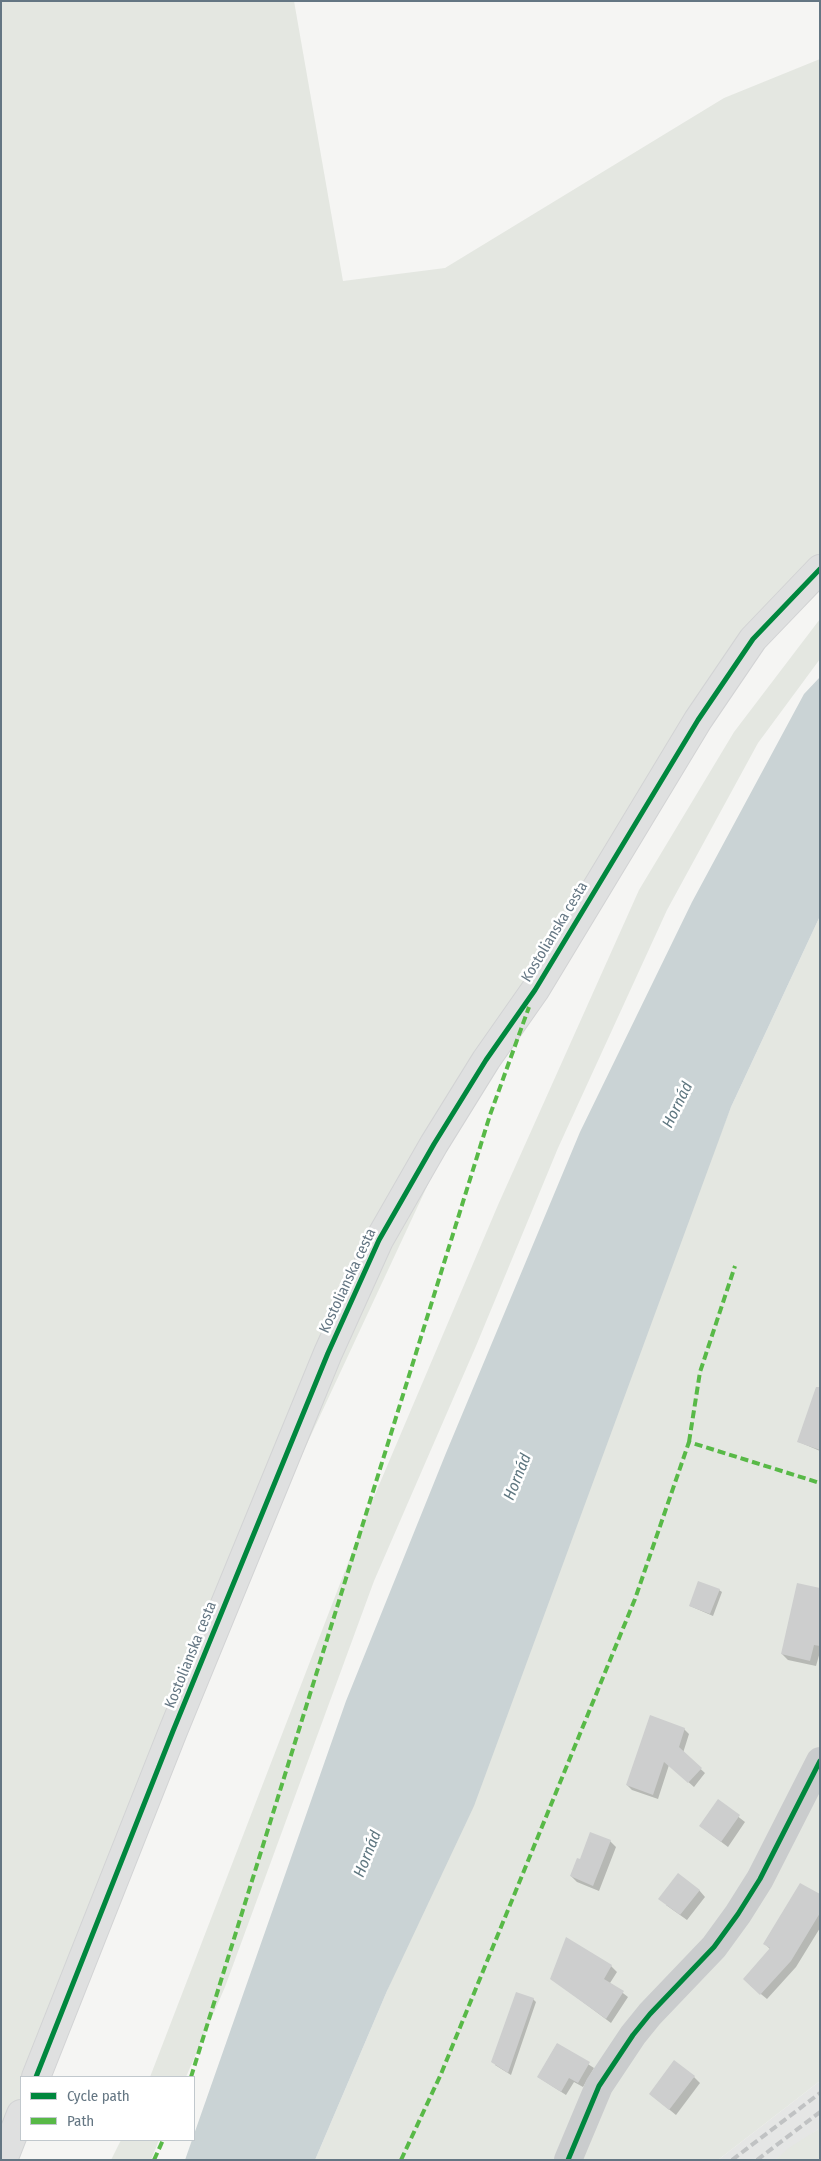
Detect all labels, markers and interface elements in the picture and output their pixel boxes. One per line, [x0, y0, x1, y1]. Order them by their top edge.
street label: Kostolianska cesta [518, 879, 592, 985]
water label: Hornád [659, 1079, 697, 1131]
street label: Kostolianska cesta [316, 1226, 380, 1336]
water label: Hornád [500, 1451, 536, 1503]
street label: Kostolianska cesta [161, 1599, 221, 1711]
water label: Hornád [350, 1828, 386, 1880]
legend [20, 2076, 195, 2141]
text: Cycle path [67, 2087, 130, 2105]
text: Path [67, 2112, 94, 2130]

